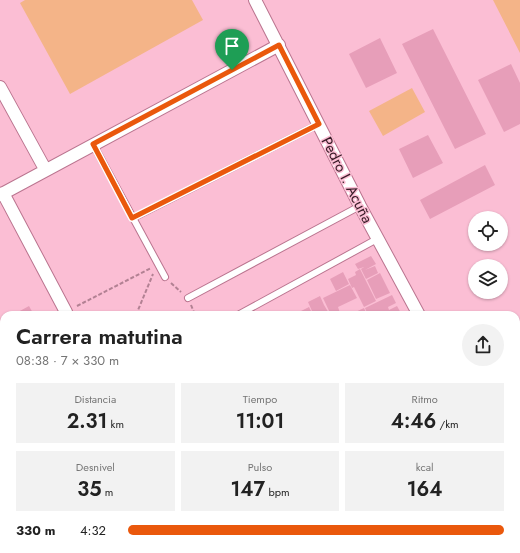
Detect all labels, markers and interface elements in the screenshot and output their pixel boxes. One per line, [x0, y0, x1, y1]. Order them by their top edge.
pin [215, 29, 249, 70]
icon: arrive [221, 35, 243, 57]
street label: Pedro I. Acuña [316, 133, 378, 227]
map controls [468, 211, 508, 299]
button: locate [468, 211, 508, 251]
button: layers [468, 259, 508, 299]
text: Carrera matutina [16, 320, 183, 352]
button: share [462, 324, 504, 366]
text: 08:38 · 7 × 330 m [16, 351, 119, 370]
text: Distancia [74, 391, 116, 407]
text: Tiempo [243, 391, 277, 407]
text: Ritmo [412, 391, 438, 407]
text: 2.31 [67, 407, 107, 436]
text: 11:01 [236, 407, 284, 436]
text: 4:46 [391, 407, 436, 436]
text: km [107, 416, 124, 432]
text: /km [436, 416, 459, 432]
text: Desnivel [76, 459, 115, 475]
text: Pulso [248, 459, 272, 475]
text: kcal [416, 459, 434, 475]
text: 35 [77, 475, 102, 504]
text: 147 [230, 475, 265, 504]
text: 164 [407, 475, 443, 504]
text: m [102, 484, 113, 500]
text: bpm [265, 484, 290, 500]
text: 330 m [16, 521, 55, 540]
text: 4:32 [80, 521, 106, 540]

